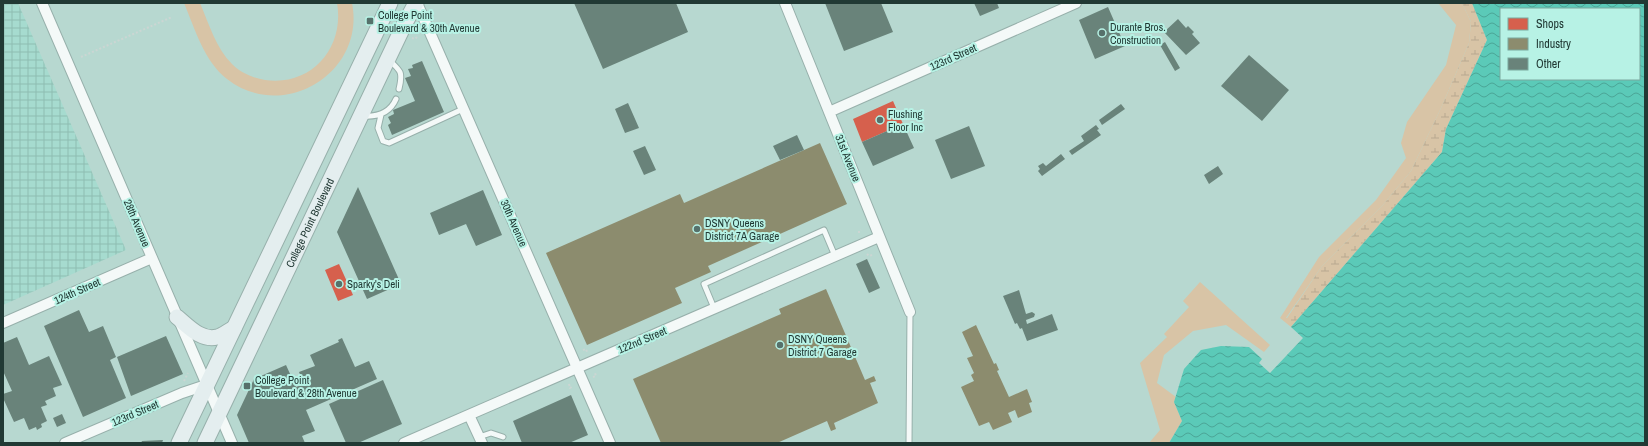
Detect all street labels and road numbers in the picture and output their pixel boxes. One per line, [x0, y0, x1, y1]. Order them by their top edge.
street label: 123rd Street [927, 40, 979, 73]
street label: 31st Avenue [832, 132, 864, 184]
street label: College Point Boulevard [283, 176, 337, 270]
street label: 28th Avenue [121, 197, 153, 249]
street label: 30th Avenue [497, 197, 531, 249]
street label: 124th Street [52, 274, 103, 307]
street label: 122nd Street [615, 323, 669, 357]
street label: 123rd Street [109, 397, 161, 429]

